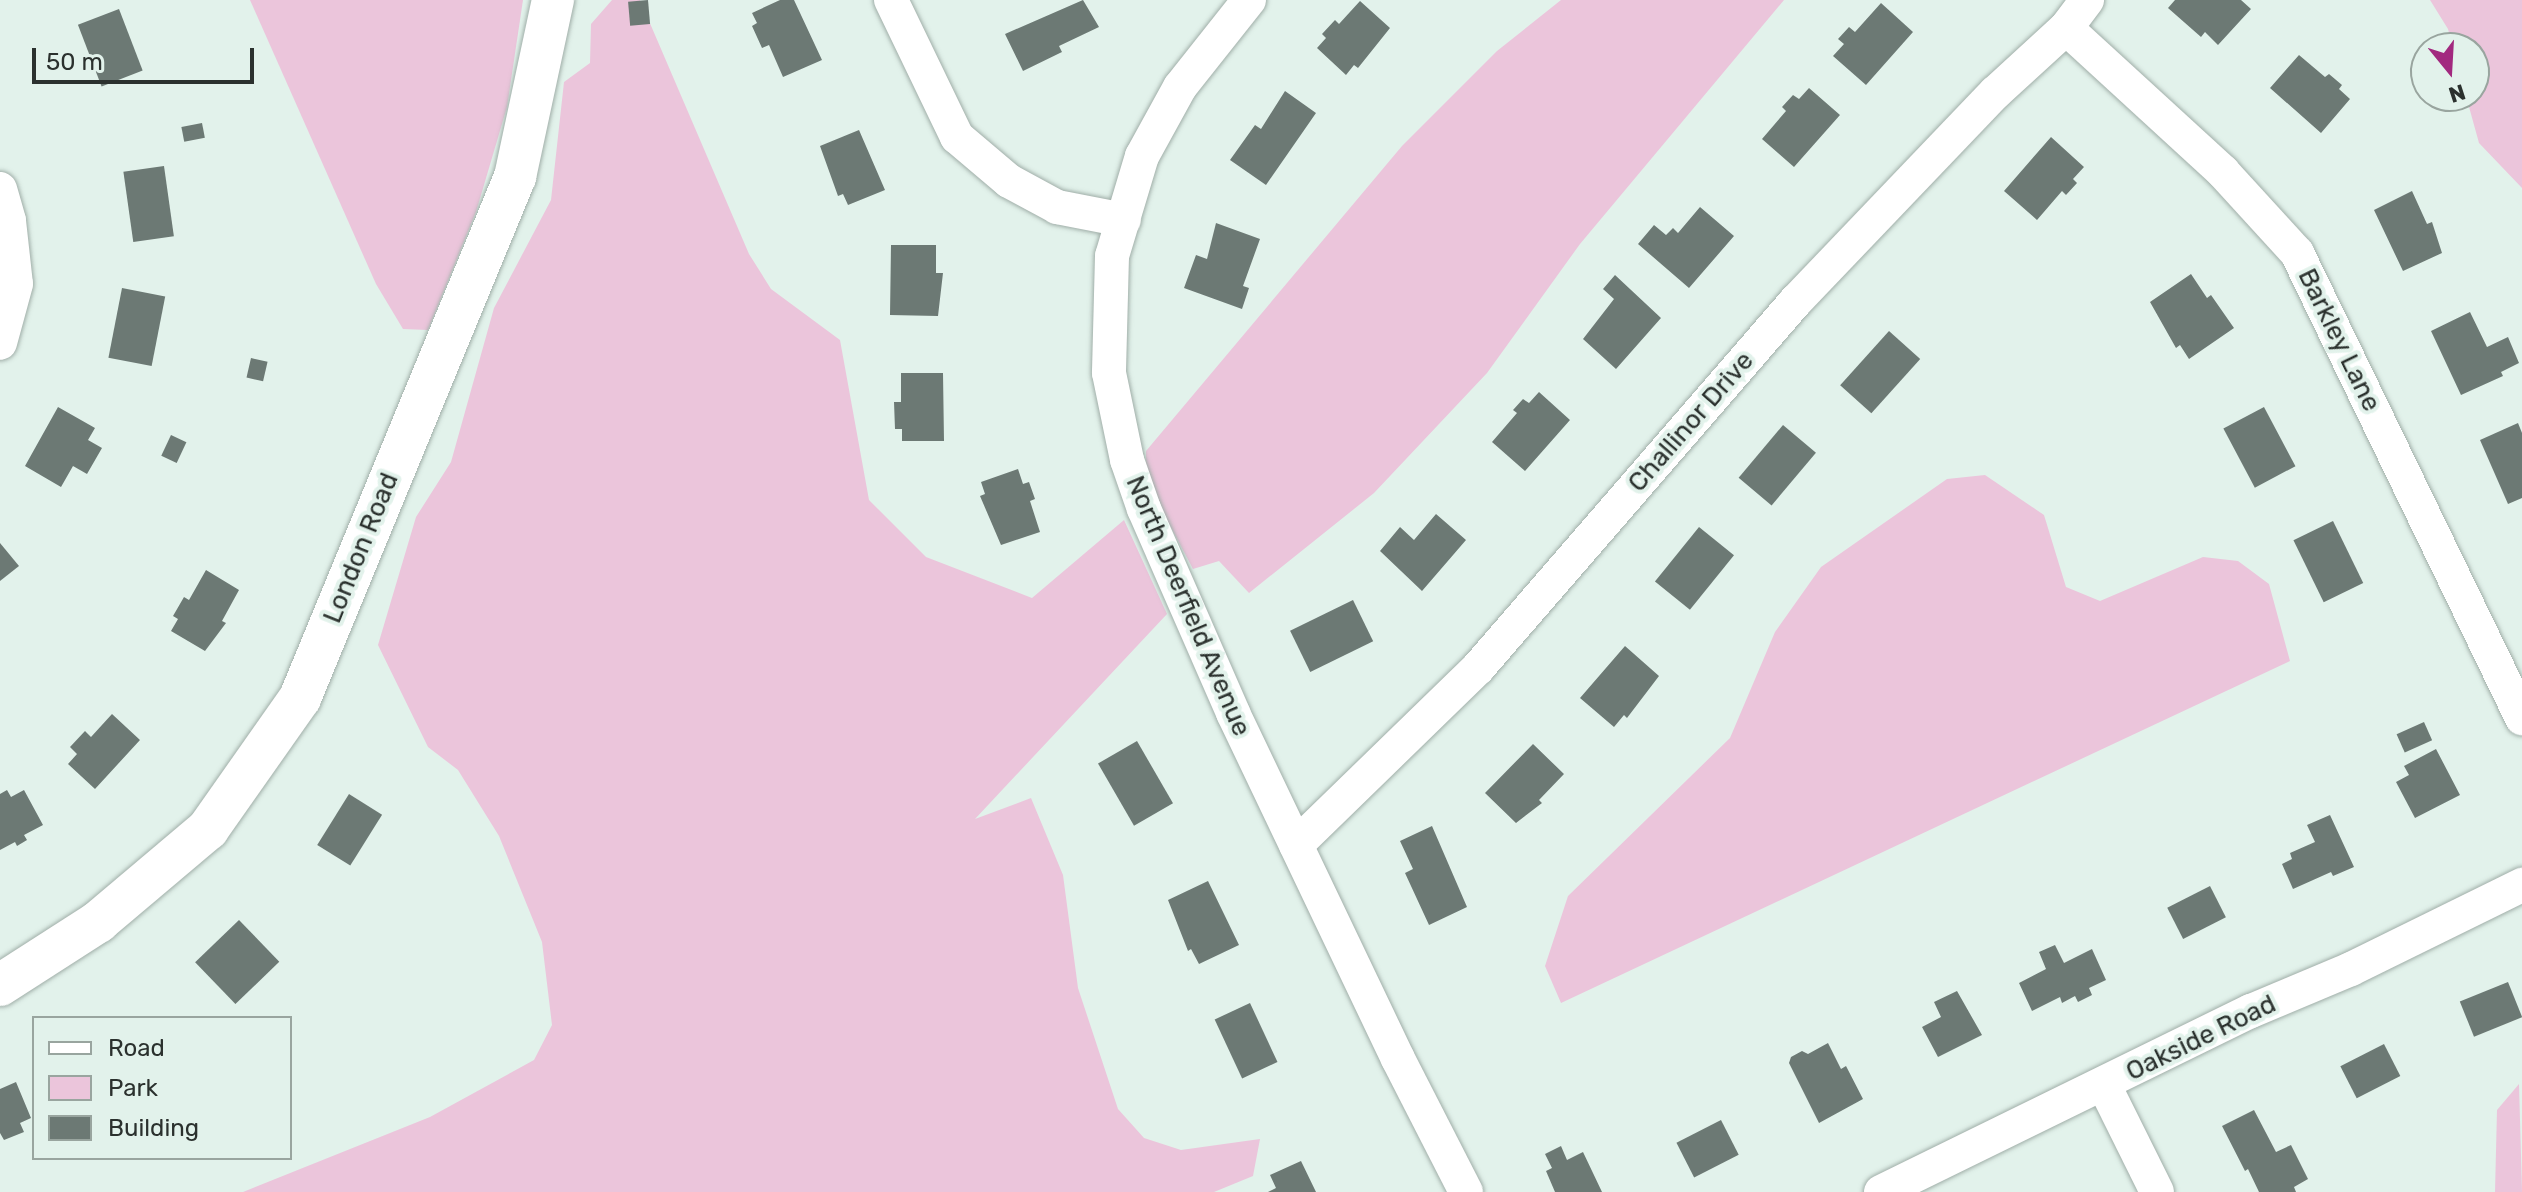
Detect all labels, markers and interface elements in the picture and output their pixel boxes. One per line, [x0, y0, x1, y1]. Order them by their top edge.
scale bar [36, 32, 258, 82]
north arrow [2410, 32, 2490, 112]
text: 50 m [46, 48, 103, 76]
text: N [2445, 78, 2469, 109]
street label: Barkley Lane [2291, 263, 2387, 417]
street label: Challinor Drive [1622, 345, 1760, 499]
street label: London Road [317, 468, 405, 628]
street label: North Deerfield Avenue [1119, 471, 1257, 741]
street label: Oakside Road [2121, 988, 2281, 1088]
legend [32, 1016, 292, 1160]
text: Road [108, 1034, 165, 1062]
text: Park [108, 1074, 158, 1102]
text: Building [108, 1114, 199, 1142]

